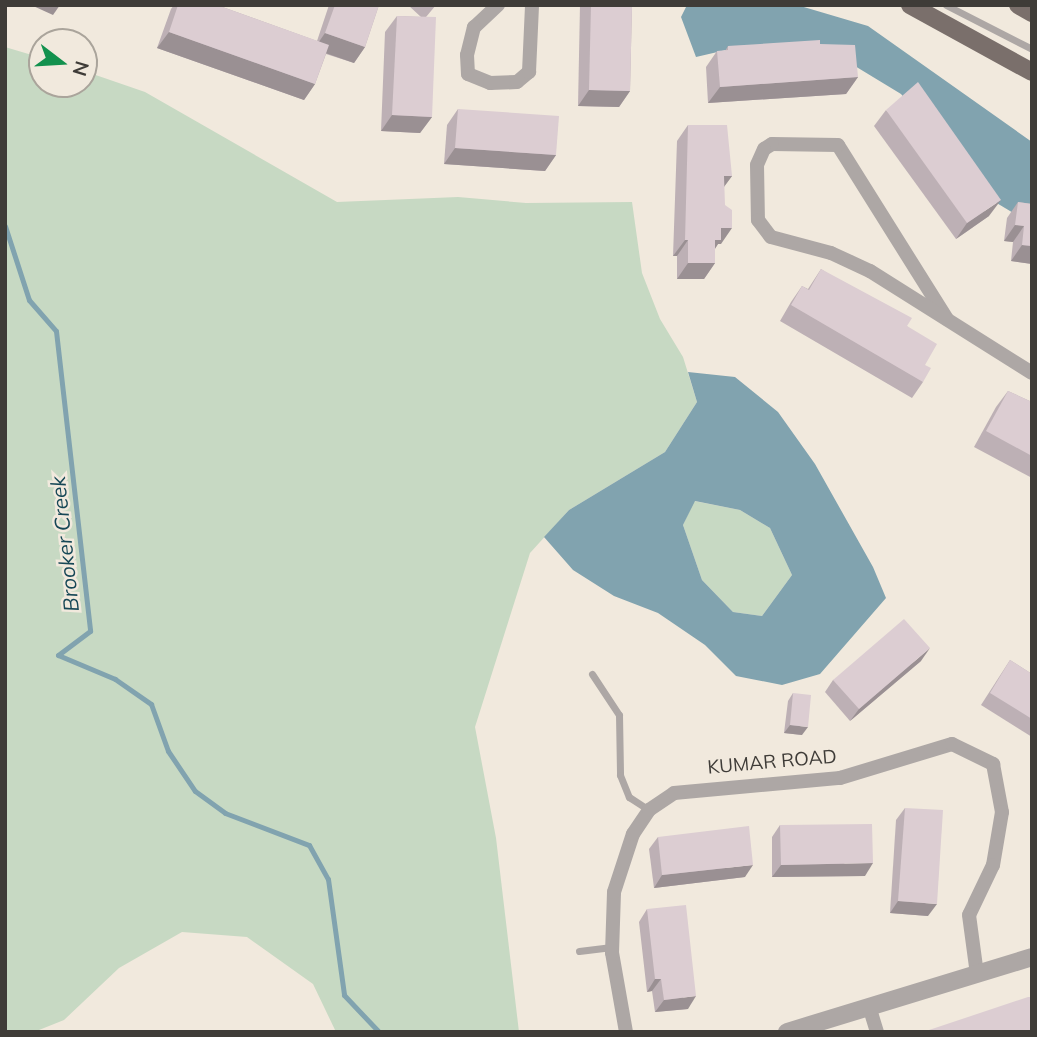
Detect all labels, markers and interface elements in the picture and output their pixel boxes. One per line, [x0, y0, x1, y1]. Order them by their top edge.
north arrow [28, 28, 98, 98]
text: N [68, 58, 95, 79]
water label: Brooker Creek [44, 475, 84, 613]
street label: KUMAR ROAD [706, 745, 838, 779]

